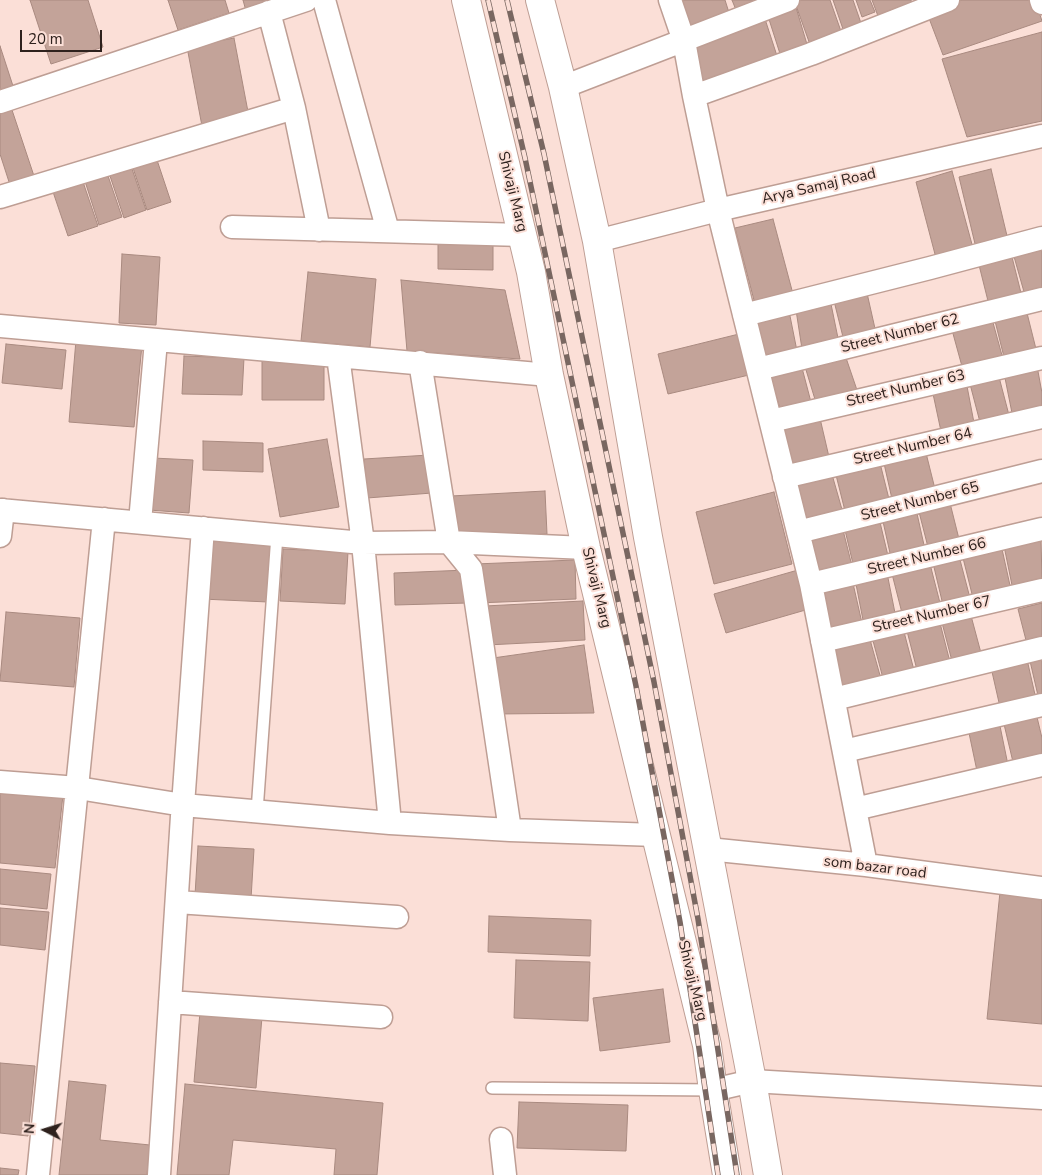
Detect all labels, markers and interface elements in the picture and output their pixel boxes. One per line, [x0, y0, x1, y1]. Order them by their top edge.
scale bar [22, 20, 105, 52]
text: 20 m [28, 29, 63, 49]
street label: Shivaji Marg [493, 150, 531, 234]
street label: Arya Samaj Road [760, 165, 878, 209]
street label: Street Number 62 [839, 311, 961, 357]
street label: Street Number 63 [845, 367, 967, 411]
street label: Street Number 64 [852, 425, 974, 469]
street label: Street Number 65 [859, 479, 981, 525]
street label: Street Number 66 [866, 535, 988, 579]
street label: Shivaji Marg [577, 546, 615, 630]
street label: Street Number 67 [871, 593, 993, 637]
street label: som bazar road [823, 853, 927, 883]
street label: Shivaji Marg [673, 939, 711, 1023]
north arrow [20, 1105, 70, 1155]
text: N [20, 1123, 39, 1135]

